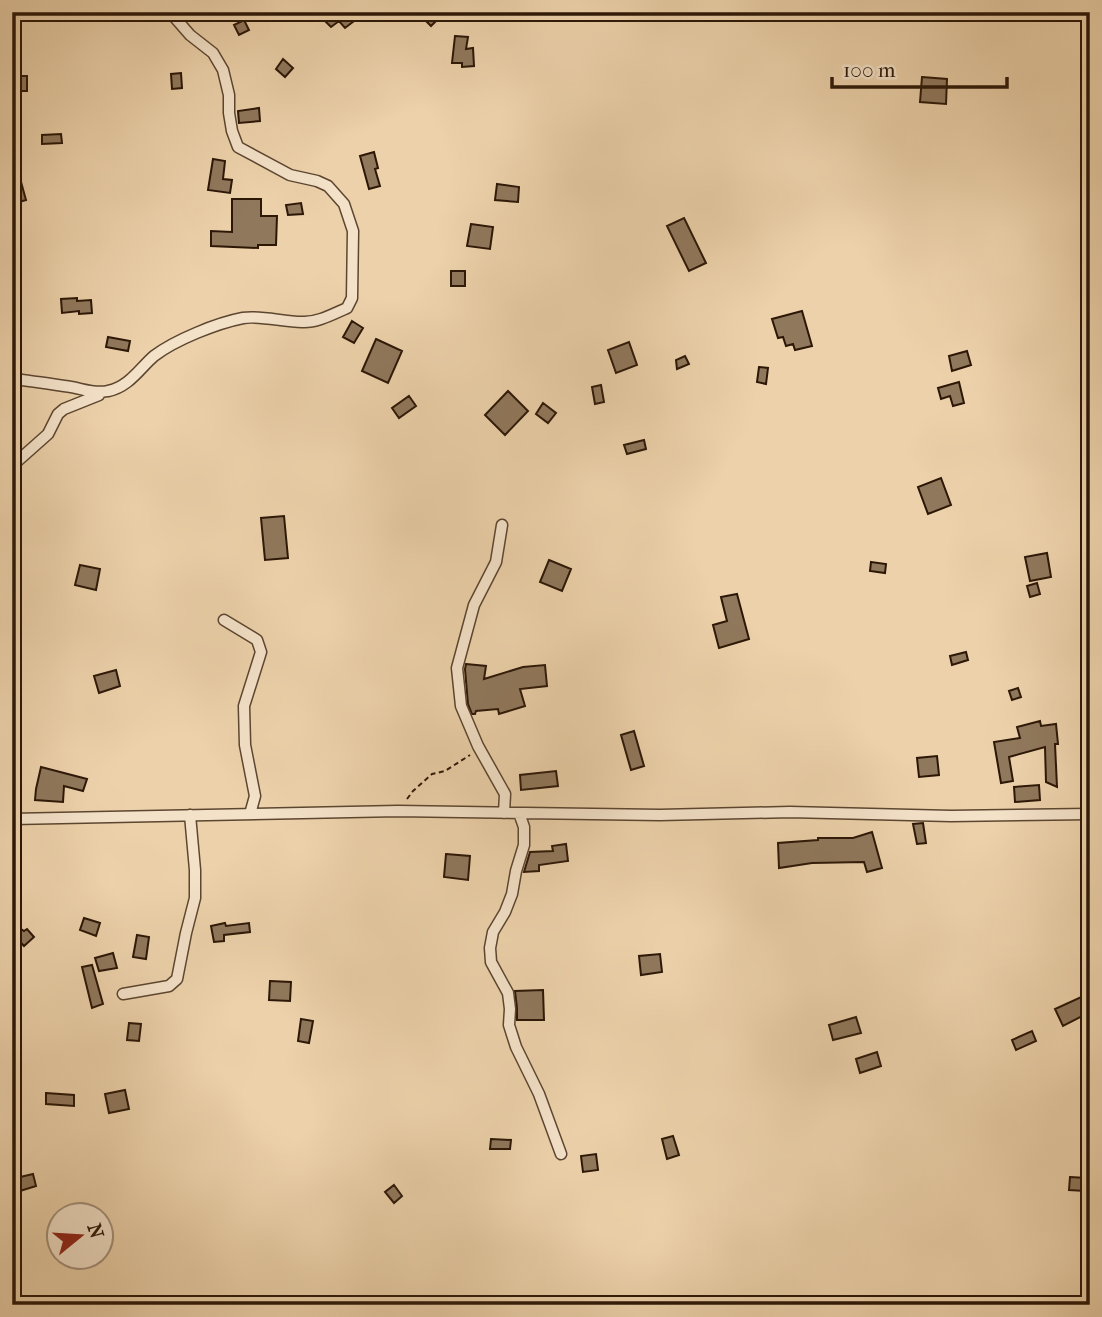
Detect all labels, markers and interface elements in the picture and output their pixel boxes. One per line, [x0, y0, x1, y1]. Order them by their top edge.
scale bar [832, 46, 1007, 90]
text: 100 m [843, 58, 896, 82]
north arrow [46, 1202, 116, 1272]
text: N [83, 1221, 108, 1242]

